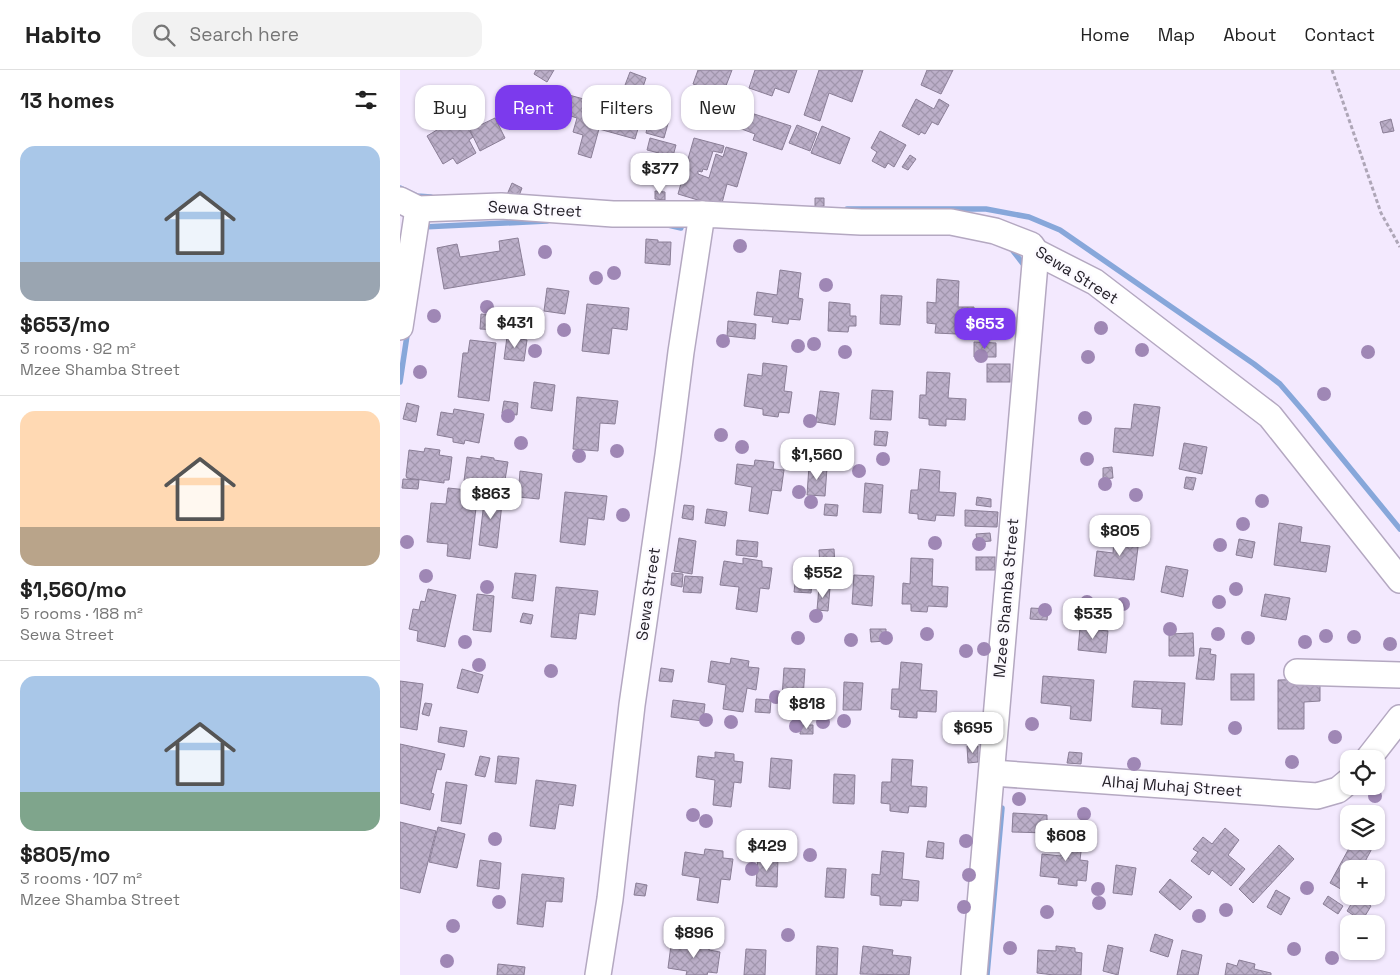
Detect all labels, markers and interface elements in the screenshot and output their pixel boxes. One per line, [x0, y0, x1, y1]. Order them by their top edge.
search box [132, 12, 482, 57]
text: Habito [25, 19, 102, 50]
icon: search [150, 21, 178, 49]
text: Search here [190, 22, 299, 47]
text: Home [1081, 23, 1130, 46]
text: Map [1158, 23, 1195, 46]
text: About [1223, 23, 1277, 46]
text: Contact [1305, 23, 1375, 46]
chip: Buy [415, 85, 485, 130]
chip: Rent [495, 85, 572, 130]
chip: Filters [582, 85, 671, 130]
chip: New [681, 85, 754, 130]
icon: filters [352, 86, 380, 114]
text: 13 homes [20, 87, 114, 114]
pin: $377 [630, 152, 690, 195]
text: $377 [641, 158, 679, 179]
icon: home [155, 178, 245, 268]
street label: Sewa Street [488, 196, 582, 222]
street label: Sewa Street [1032, 241, 1122, 309]
pin: $431 [485, 306, 545, 349]
pin: $653 [955, 308, 1015, 350]
text: $653/mo [20, 311, 110, 338]
text: $431 [497, 312, 533, 333]
text: $653 [966, 313, 1004, 334]
text: 3 rooms · 92 m² [20, 338, 136, 359]
text: Mzee Shamba Street [20, 359, 180, 380]
pin: $1,560 [776, 438, 858, 481]
icon: home [155, 444, 245, 534]
text: $1,560 [791, 444, 843, 465]
pin: $863 [461, 478, 521, 520]
text: $863 [472, 483, 510, 504]
pin: $805 [1090, 514, 1150, 557]
street label: Mzee Shamba Street [989, 517, 1023, 679]
text: $805 [1100, 520, 1140, 541]
street label: Sewa Street [631, 546, 665, 642]
pin: $552 [793, 556, 853, 599]
text: $552 [804, 562, 842, 583]
text: $1,560/mo [20, 576, 127, 603]
pin: $535 [1063, 598, 1123, 640]
text: 5 rooms · 188 m² [20, 603, 143, 624]
text: $535 [1074, 603, 1112, 624]
text: Sewa Street [20, 624, 114, 645]
pin: $818 [777, 688, 837, 730]
text: $818 [789, 693, 825, 714]
icon: home [155, 709, 245, 799]
pin: $695 [943, 712, 1003, 754]
text: $695 [953, 717, 993, 738]
map controls [1340, 750, 1385, 960]
button: locate [1340, 750, 1385, 795]
street label: Alhaj Muhaj Street [1101, 771, 1243, 801]
button: layers [1340, 805, 1385, 850]
pin: $608 [1036, 820, 1096, 862]
text: $608 [1046, 825, 1086, 846]
pin: $429 [737, 830, 797, 872]
text: $429 [747, 835, 787, 856]
text: $805/mo [20, 841, 110, 868]
button: + [1340, 860, 1385, 905]
text: 3 rooms · 107 m² [20, 868, 142, 889]
text: Mzee Shamba Street [20, 889, 180, 910]
button: − [1340, 915, 1385, 960]
pin: $896 [664, 916, 724, 959]
text: $896 [674, 922, 714, 943]

